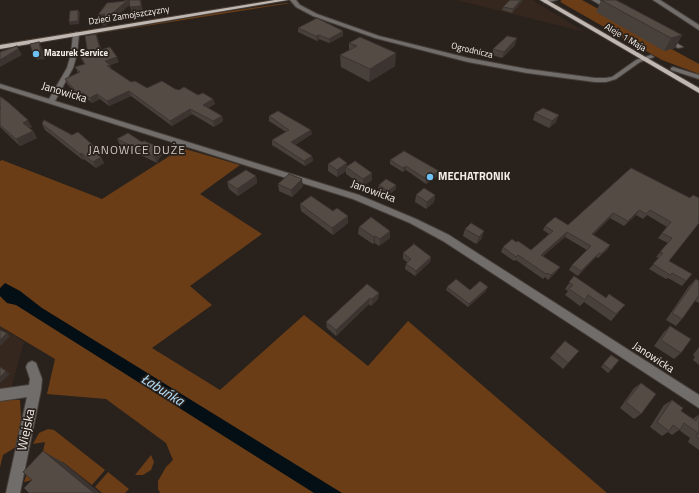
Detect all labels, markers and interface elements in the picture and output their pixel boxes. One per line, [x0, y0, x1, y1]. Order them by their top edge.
street label: Dzieci Zamojszczyzny [88, 4, 170, 28]
street label: Aleje 1 Maja [602, 22, 648, 54]
street label: Ogrodnicza [450, 41, 494, 61]
marker: Mazurek Service [31, 49, 41, 59]
place label: Mazurek Service [44, 49, 108, 59]
street label: Janowicka [40, 80, 88, 106]
district label: JANOWICE DUŻE [88, 144, 186, 158]
place label: MECHATRONIK [438, 170, 510, 184]
marker: MECHATRONIK [425, 172, 435, 182]
street label: Janowicka [349, 178, 397, 206]
street label: Janowicka [630, 340, 676, 376]
water label: Łabuńka [138, 371, 186, 411]
street label: Wiejska [15, 408, 39, 452]

